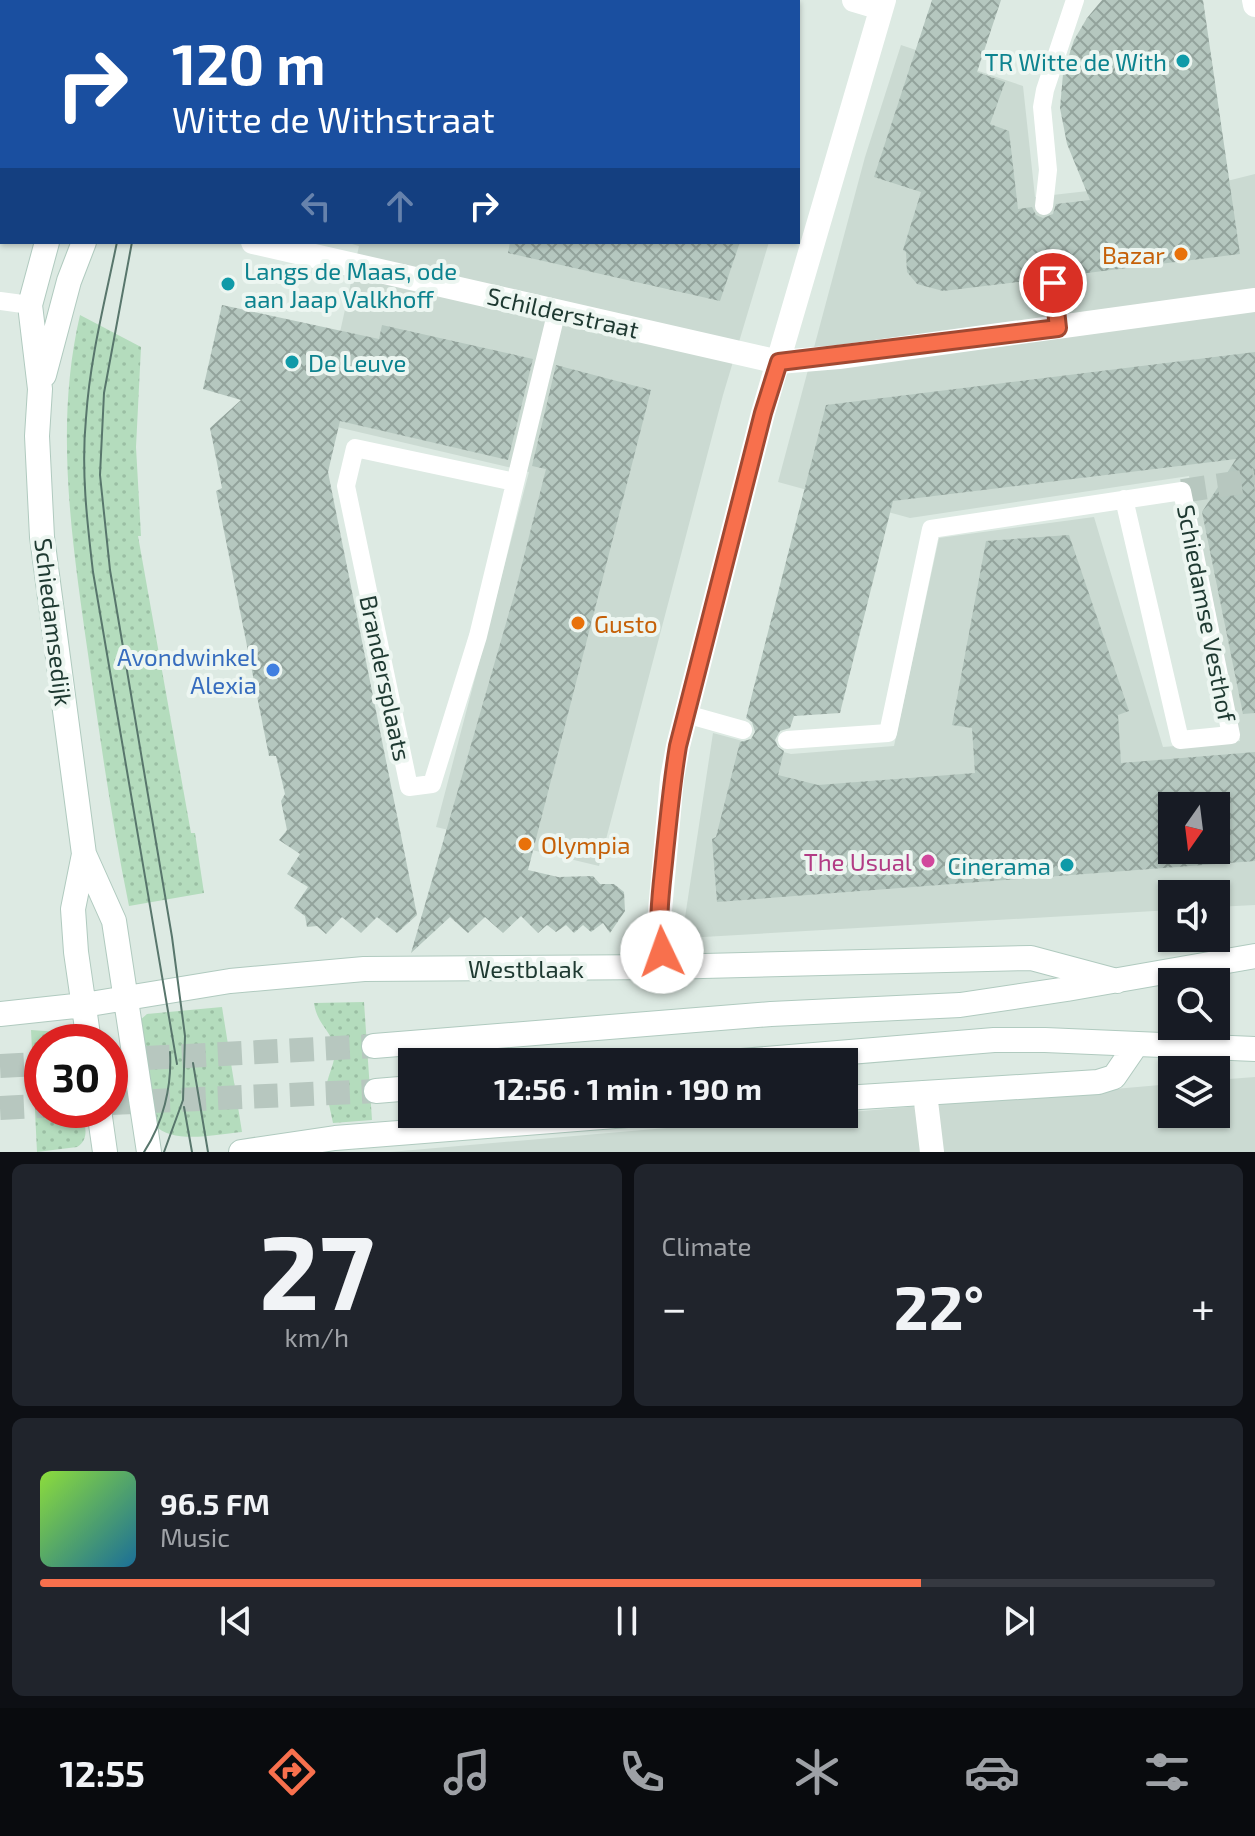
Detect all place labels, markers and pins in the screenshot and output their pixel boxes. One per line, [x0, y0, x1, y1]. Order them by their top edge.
place label: TR Witte de With [984, 47, 1167, 76]
marker: TR Witte de With [1174, 52, 1192, 70]
place label: Bazar [1102, 240, 1165, 269]
marker: Bazar [1172, 245, 1190, 263]
pin [1019, 249, 1087, 317]
place label: Langs de Maas, ode aan Jaap Valkhoff [244, 256, 457, 313]
marker: Langs de Maas, ode aan Jaap Valkhoff [219, 275, 237, 293]
place label: De Leuve [308, 348, 407, 377]
marker: De Leuve [283, 353, 301, 371]
place label: Gusto [594, 609, 658, 638]
marker: Gusto [569, 614, 587, 632]
place label: Avondwinkel Alexia [117, 642, 257, 699]
marker: Avondwinkel Alexia [264, 661, 282, 679]
place label: Olympia [541, 830, 630, 859]
marker: Olympia [516, 835, 534, 853]
place label: The Usual [804, 847, 912, 876]
place label: Cinerama [948, 851, 1051, 880]
marker: The Usual [919, 852, 937, 870]
marker: Cinerama [1058, 856, 1076, 874]

